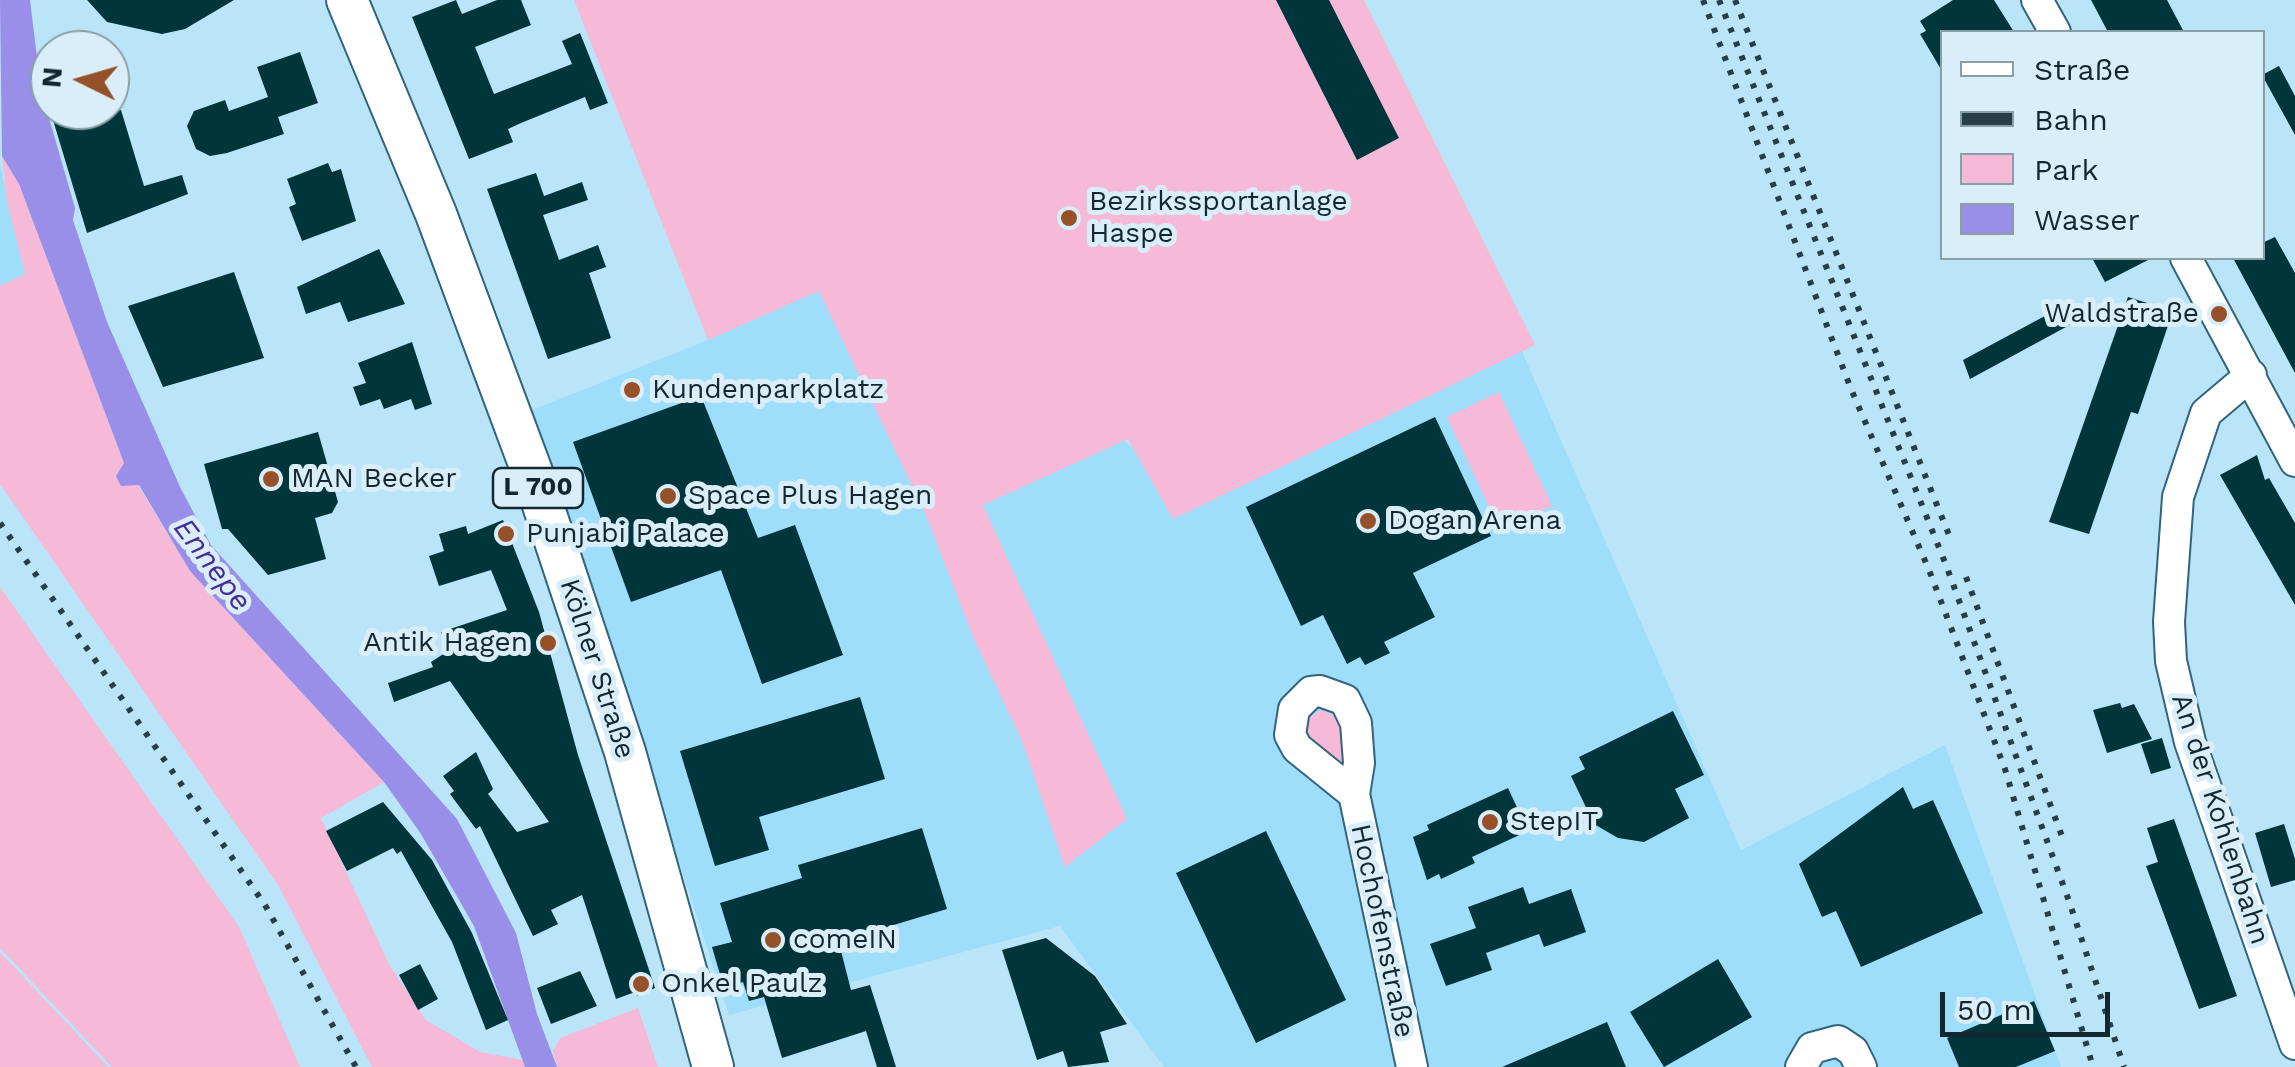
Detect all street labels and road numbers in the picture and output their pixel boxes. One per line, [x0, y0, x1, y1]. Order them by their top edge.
road number: L 700 [493, 468, 583, 508]
street label: Kölner Straße [552, 575, 642, 763]
street label: An der Kohlenbahn [2164, 689, 2276, 949]
street label: Hochofenstraße [1343, 821, 1421, 1041]

